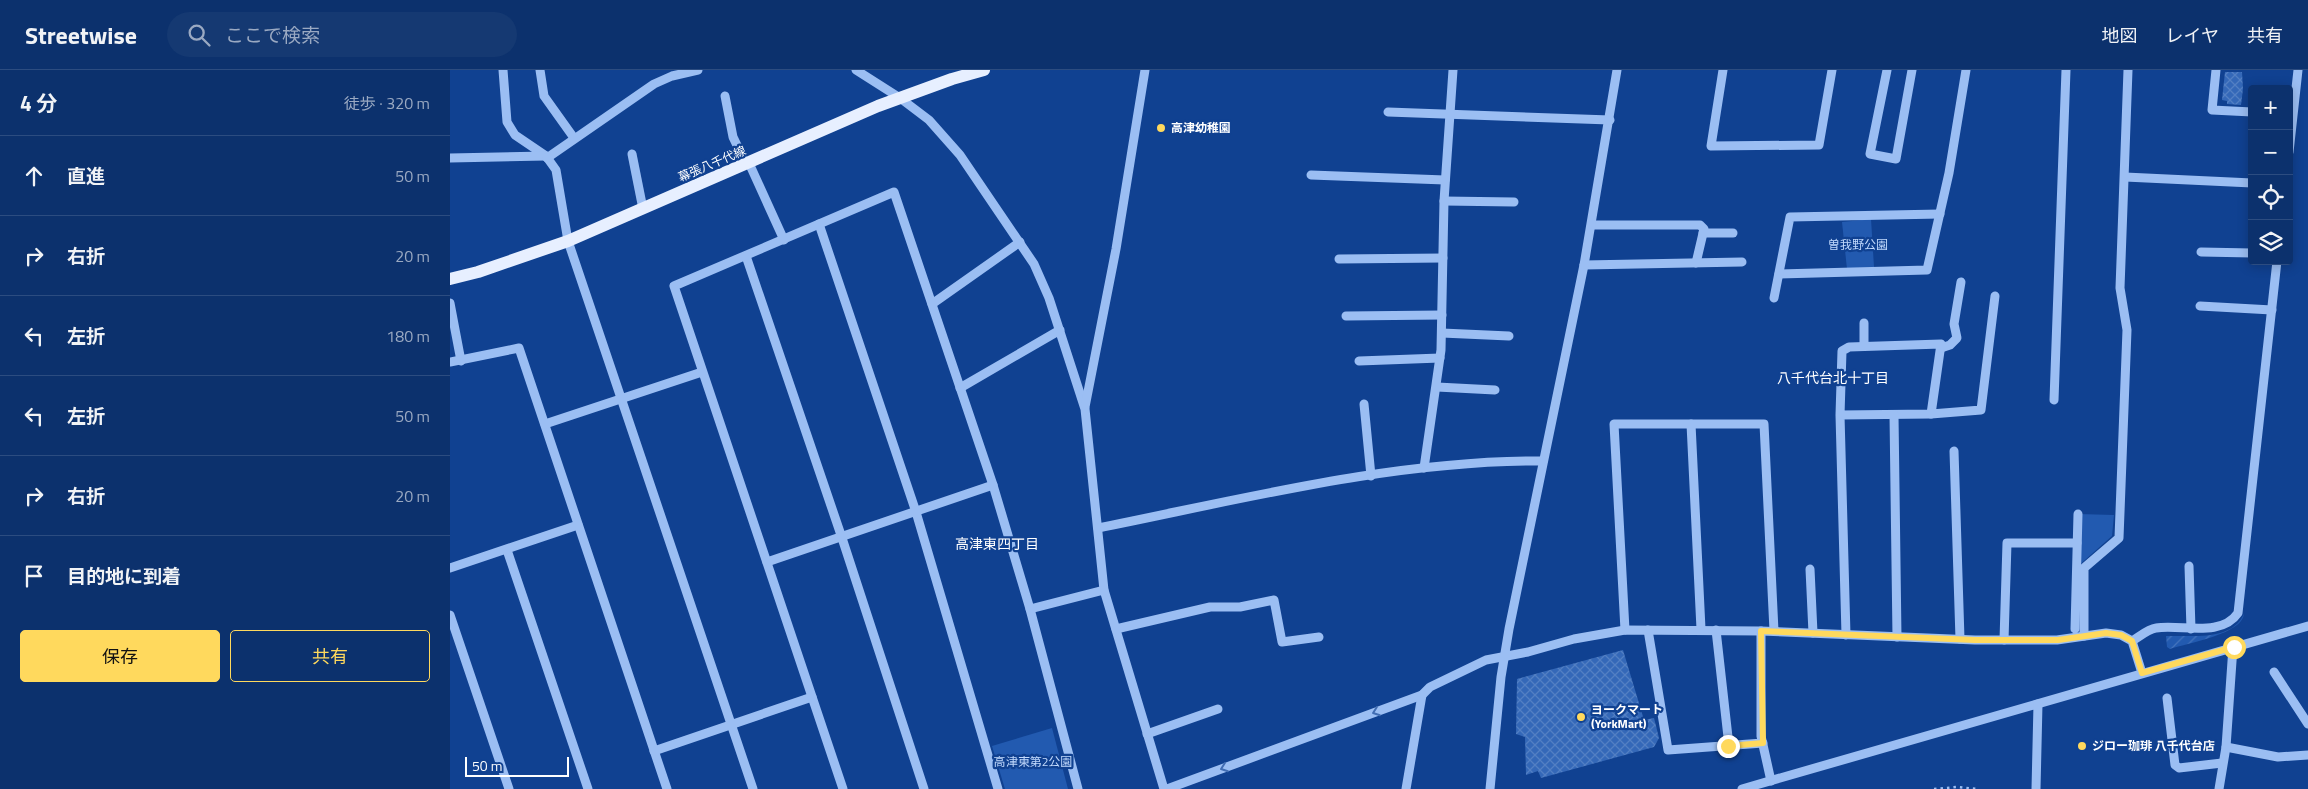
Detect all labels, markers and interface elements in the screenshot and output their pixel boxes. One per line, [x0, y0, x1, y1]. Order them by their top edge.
search box [167, 12, 517, 57]
text: Streetwise [25, 17, 137, 53]
text: ここで検索 [225, 20, 320, 49]
icon: search [185, 21, 213, 49]
text: 地図 [2102, 22, 2138, 49]
text: レイヤ [2166, 22, 2219, 49]
text: 共有 [2247, 22, 2283, 49]
map controls [2248, 85, 2293, 265]
button: + [2248, 85, 2293, 130]
text: 4 分 [20, 87, 57, 119]
text: 徒歩 · 320 m [344, 91, 430, 115]
place label: 高津幼稚園 [1171, 118, 1231, 137]
marker: 高津幼稚園 [1155, 122, 1167, 134]
button: − [2248, 130, 2293, 175]
street label: 幕張八千代線 [675, 141, 749, 186]
text: 直進 [67, 161, 105, 190]
icon: ahead [20, 162, 48, 190]
text: 50 m [395, 164, 430, 188]
button: locate [2248, 175, 2293, 220]
button: layers [2248, 220, 2293, 265]
park label: 曽我野公園 [1828, 235, 1888, 254]
text: 右折 [67, 241, 105, 270]
icon: right [20, 242, 48, 270]
text: 20 m [395, 244, 430, 268]
text: 左折 [67, 321, 105, 350]
icon: left [20, 322, 48, 350]
text: 180 m [386, 324, 430, 348]
district label: 八千代台北十丁目 [1777, 367, 1889, 388]
text: 左折 [67, 401, 105, 430]
icon: left [20, 402, 48, 430]
text: 50 m [395, 404, 430, 428]
text: 右折 [67, 481, 105, 510]
icon: right [20, 482, 48, 510]
text: 20 m [395, 484, 430, 508]
district label: 高津東四丁目 [955, 533, 1039, 554]
text: 目的地に到着 [67, 561, 181, 590]
icon: arrive [20, 562, 48, 590]
button: 保存 [20, 630, 220, 682]
button: 共有 [230, 630, 430, 682]
route start [2223, 636, 2246, 659]
place label: ヨークマート (YorkMart) [1591, 700, 1663, 733]
one-way arrow [1373, 706, 1381, 716]
marker: ヨークマート (YorkMart) [1575, 711, 1587, 723]
route end [1717, 735, 1740, 758]
place label: ジロー珈琲 八千代台店 [2092, 736, 2215, 755]
marker: ジロー珈琲 八千代台店 [2076, 740, 2088, 752]
park label: 高津東第2公園 [994, 752, 1072, 771]
scale bar [465, 754, 569, 777]
text: 50 m [472, 755, 502, 776]
one-way arrow [1220, 762, 1229, 772]

